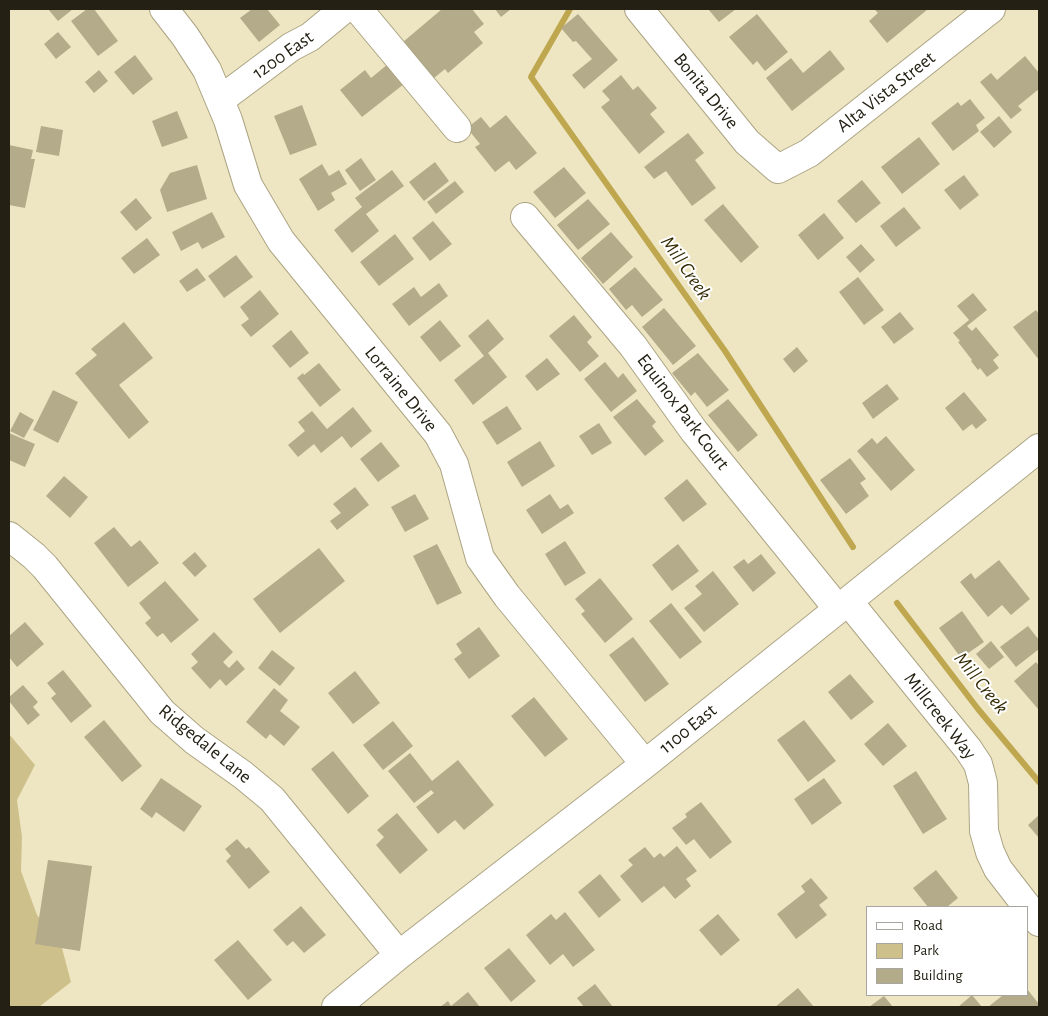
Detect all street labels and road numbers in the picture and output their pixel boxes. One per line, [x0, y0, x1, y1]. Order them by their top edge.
street label: 1200 East [248, 26, 318, 84]
street label: Alta Vista Street [832, 46, 940, 138]
street label: Bonita Drive [668, 48, 744, 134]
street label: Lorraine Drive [360, 342, 442, 436]
street label: Equinox Park Court [632, 350, 734, 474]
street label: Millcreek Way [899, 668, 981, 764]
street label: 1100 East [655, 699, 721, 759]
street label: Ridgedale Lane [154, 700, 256, 788]

